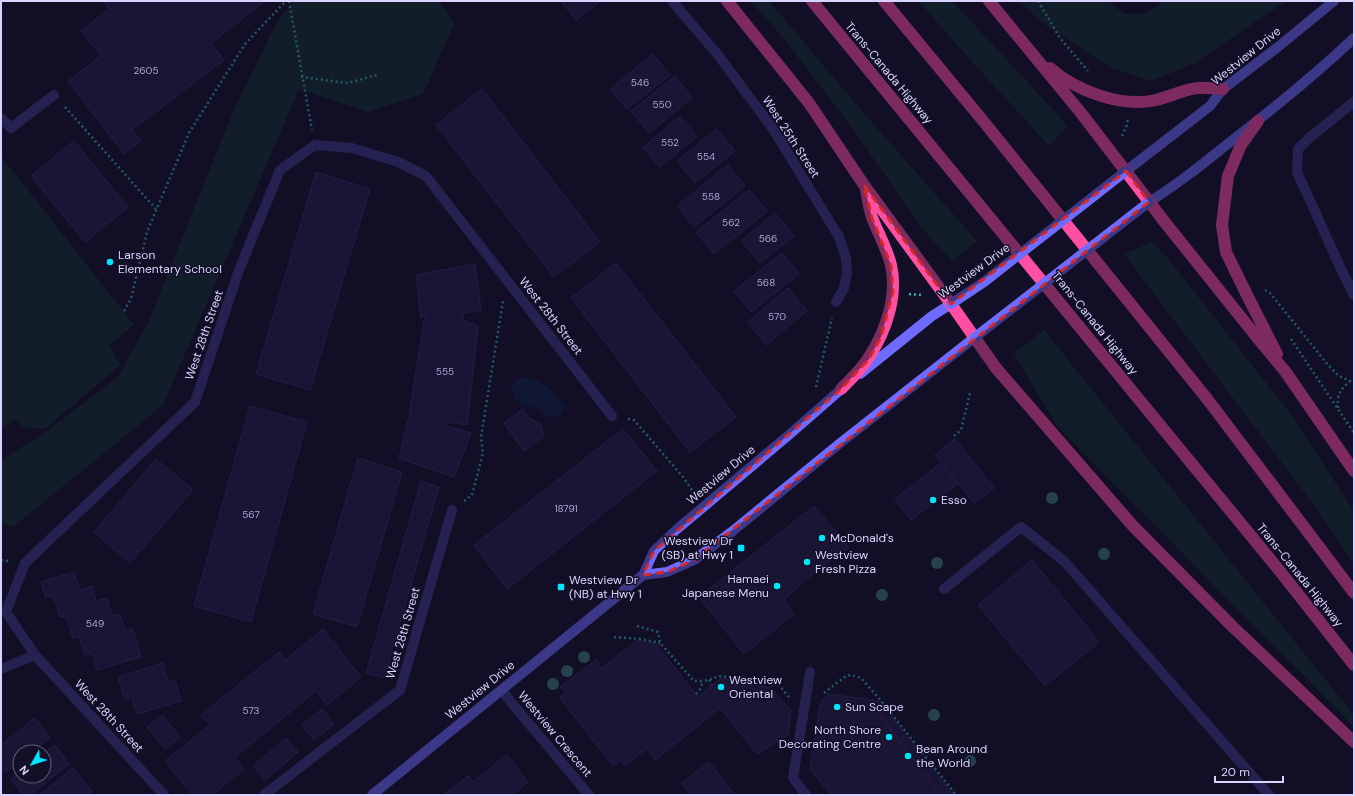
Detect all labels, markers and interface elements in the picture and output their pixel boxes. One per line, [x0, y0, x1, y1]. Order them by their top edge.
street label: Trans-Canada Highway [841, 19, 937, 128]
street label: Westview Drive [1208, 23, 1284, 89]
house number: 2605 [134, 64, 158, 77]
house number: 546 [631, 76, 649, 89]
street label: West 25th Street [759, 93, 824, 181]
house number: 550 [652, 98, 672, 111]
house number: 552 [661, 136, 679, 149]
house number: 554 [697, 150, 715, 163]
house number: 558 [702, 190, 720, 203]
house number: 562 [722, 216, 740, 229]
house number: 566 [759, 232, 777, 245]
street label: Westview Drive [935, 239, 1013, 302]
place label: Larson Elementary School [118, 247, 222, 277]
marker: Larson Elementary School [105, 257, 115, 267]
street label: Trans-Canada Highway [1048, 268, 1142, 378]
street label: West 28th Street [516, 274, 587, 358]
house number: 568 [757, 276, 775, 289]
street label: West 28th Street [181, 288, 227, 382]
house number: 570 [768, 310, 786, 323]
house number: 555 [436, 365, 454, 378]
street label: Westview Drive [683, 441, 759, 508]
place label: Esso [941, 492, 967, 508]
marker: Esso [928, 495, 938, 505]
house number: 18791 [554, 502, 578, 515]
house number: 567 [242, 508, 260, 521]
street label: Trans-Canada Highway [1253, 520, 1347, 630]
place label: McDonald's [830, 530, 894, 546]
place label: Westview Dr (SB) at Hwy 1 [661, 533, 734, 563]
marker: McDonald's [817, 533, 827, 543]
marker: Westview Dr (SB) at Hwy 1 [736, 543, 746, 553]
place label: Westview Fresh Pizza [815, 547, 876, 577]
marker: Westview Fresh Pizza [802, 557, 812, 567]
place label: Hamaei Japanese Menu [682, 571, 769, 601]
place label: Westview Dr (NB) at Hwy 1 [569, 572, 642, 602]
marker: Hamaei Japanese Menu [772, 581, 782, 591]
marker: Westview Dr (NB) at Hwy 1 [556, 582, 566, 592]
street label: West 28th Street [382, 585, 424, 681]
house number: 549 [86, 617, 104, 630]
street label: Westview Drive [442, 657, 518, 723]
place label: Westview Oriental [729, 672, 782, 702]
street label: West 28th Street [71, 676, 147, 756]
marker: Westview Oriental [716, 682, 726, 692]
street label: Westview Crescent [514, 688, 596, 780]
place label: Sun Scape [845, 699, 904, 715]
marker: Sun Scape [832, 702, 842, 712]
house number: 573 [243, 704, 260, 717]
place label: North Shore Decorating Centre [779, 722, 881, 752]
marker: North Shore Decorating Centre [884, 732, 894, 742]
place label: Bean Around the World [916, 741, 987, 771]
north arrow [12, 744, 52, 784]
marker: Bean Around the World [903, 751, 913, 761]
scale bar [1215, 758, 1283, 784]
text: N [16, 763, 32, 778]
text: 20 m [1221, 764, 1250, 780]

